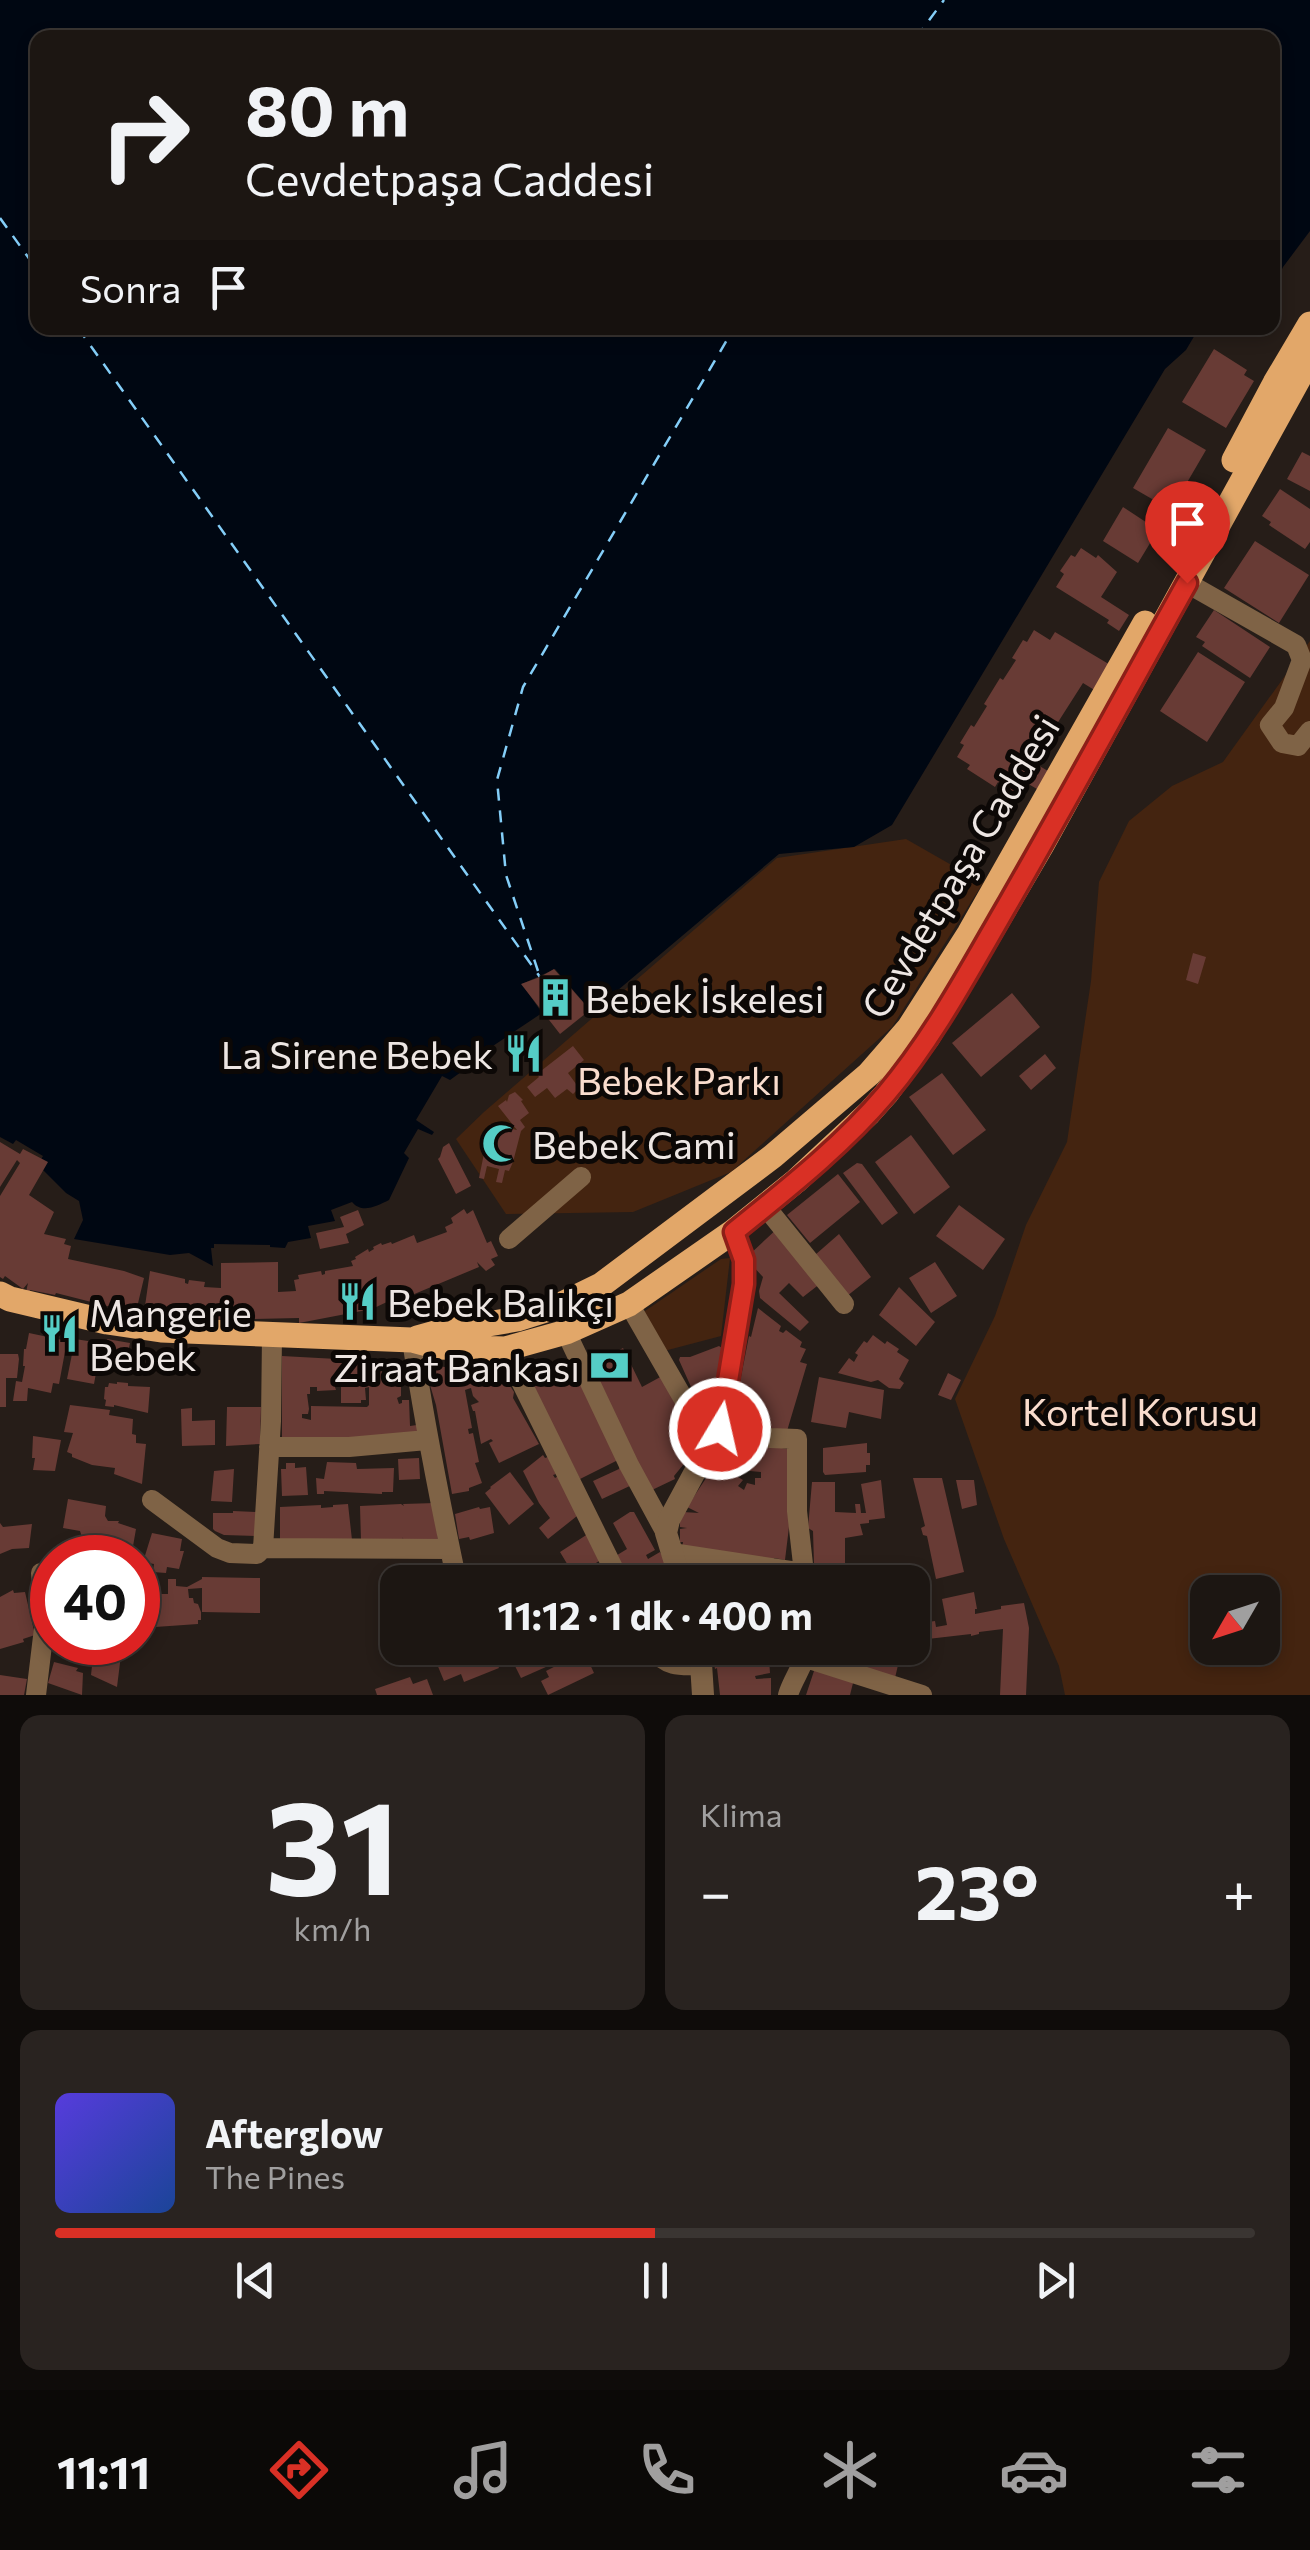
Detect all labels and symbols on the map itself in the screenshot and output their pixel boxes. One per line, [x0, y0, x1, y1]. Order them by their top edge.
pin [1145, 481, 1230, 584]
street label: Cevdetpaşa Caddesi [850, 706, 1068, 1026]
place label: Bebek İskelesi [585, 974, 824, 1021]
building icon: Bebek İskelesi [534, 976, 576, 1018]
place label: La Sirene Bebek [221, 1030, 493, 1077]
restaurant icon: La Sirene Bebek [502, 1032, 544, 1074]
park label: Bebek Parkı [577, 1056, 781, 1103]
place label: Bebek Cami [532, 1120, 736, 1167]
mosque icon: Bebek Cami [481, 1122, 523, 1164]
place label: Bebek Balıkçı [387, 1278, 614, 1325]
restaurant icon: Bebek Balıkçı [336, 1280, 378, 1322]
place label: Mangerie Bebek [89, 1288, 252, 1379]
restaurant icon: Mangerie Bebek [38, 1312, 80, 1354]
place label: Ziraat Bankası [334, 1343, 580, 1390]
bank icon: Ziraat Bankası [589, 1345, 631, 1387]
position arrow [668, 1377, 772, 1481]
park label: Kortel Korusu [1022, 1387, 1258, 1434]
speed limit sign: 40 [30, 1535, 160, 1665]
north arrow [1190, 1575, 1280, 1665]

